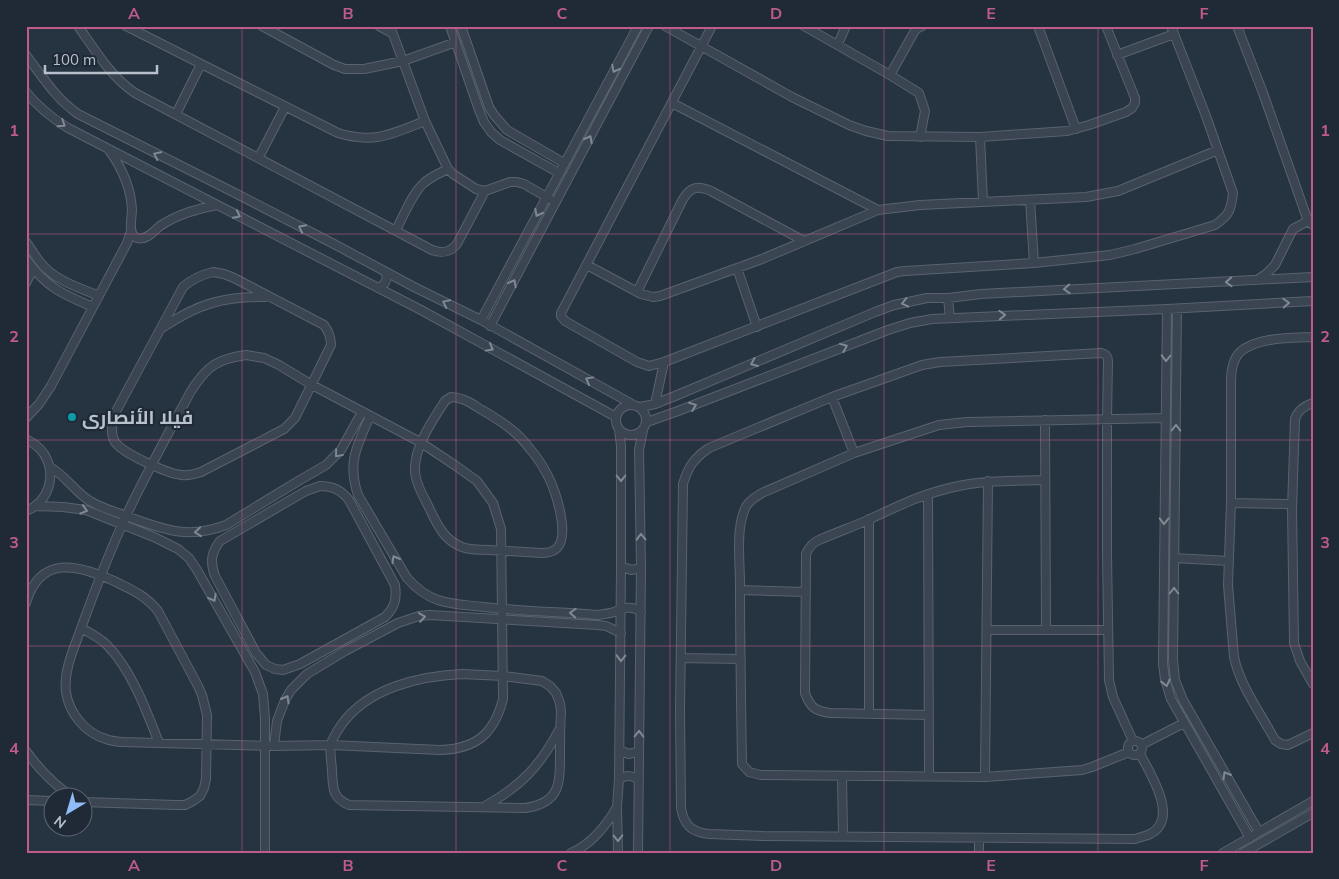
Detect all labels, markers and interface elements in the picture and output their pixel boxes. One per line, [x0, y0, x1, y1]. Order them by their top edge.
text: A [128, 3, 140, 23]
text: B [342, 3, 354, 23]
text: C [557, 3, 568, 23]
text: D [770, 3, 782, 23]
text: E [986, 3, 996, 23]
text: F [1199, 3, 1209, 23]
scale bar [45, 42, 158, 74]
text: 100 m [52, 50, 96, 69]
one-way arrow [611, 64, 621, 73]
one-way arrow [57, 118, 66, 127]
text: 1 [9, 120, 19, 140]
text: 1 [1320, 120, 1330, 140]
one-way arrow [583, 135, 593, 144]
one-way arrow [153, 151, 162, 161]
one-way arrow [534, 207, 544, 216]
one-way arrow [232, 209, 241, 219]
one-way arrow [299, 224, 308, 234]
one-way arrow [1225, 277, 1232, 287]
one-way arrow [507, 279, 517, 288]
one-way arrow [1063, 284, 1071, 295]
one-way arrow [901, 297, 910, 308]
one-way arrow [1283, 297, 1291, 308]
one-way arrow [442, 299, 451, 309]
one-way arrow [998, 310, 1006, 321]
text: 2 [9, 326, 19, 346]
text: 2 [1320, 326, 1330, 346]
one-way arrow [484, 341, 493, 351]
one-way arrow [839, 343, 848, 353]
one-way arrow [1161, 354, 1171, 362]
one-way arrow [750, 356, 759, 367]
one-way arrow [586, 376, 595, 386]
one-way arrow [688, 402, 696, 412]
place label: فيلا الأنصارى [82, 405, 193, 429]
marker: فيلا الأنصارى [66, 411, 78, 423]
one-way arrow [1171, 424, 1181, 432]
one-way arrow [334, 448, 343, 457]
one-way arrow [616, 474, 626, 482]
one-way arrow [79, 505, 88, 515]
one-way arrow [1159, 517, 1170, 525]
one-way arrow [193, 526, 201, 537]
text: 3 [9, 532, 19, 552]
one-way arrow [636, 532, 646, 540]
text: 3 [1320, 532, 1330, 552]
one-way arrow [392, 555, 402, 564]
one-way arrow [1169, 586, 1179, 594]
one-way arrow [207, 592, 217, 601]
one-way arrow [569, 608, 577, 619]
one-way arrow [418, 612, 427, 622]
one-way arrow [615, 654, 626, 662]
one-way arrow [1160, 678, 1171, 687]
one-way arrow [280, 696, 290, 705]
one-way arrow [634, 730, 644, 738]
text: 4 [9, 738, 19, 758]
text: 4 [1320, 738, 1330, 758]
one-way arrow [1222, 771, 1232, 780]
north arrow [42, 786, 92, 836]
text: N [50, 812, 70, 833]
one-way arrow [613, 834, 623, 842]
text: A [128, 855, 140, 875]
text: B [342, 855, 354, 875]
text: C [557, 855, 568, 875]
text: D [770, 855, 782, 875]
text: E [986, 855, 996, 875]
text: F [1199, 855, 1209, 875]

